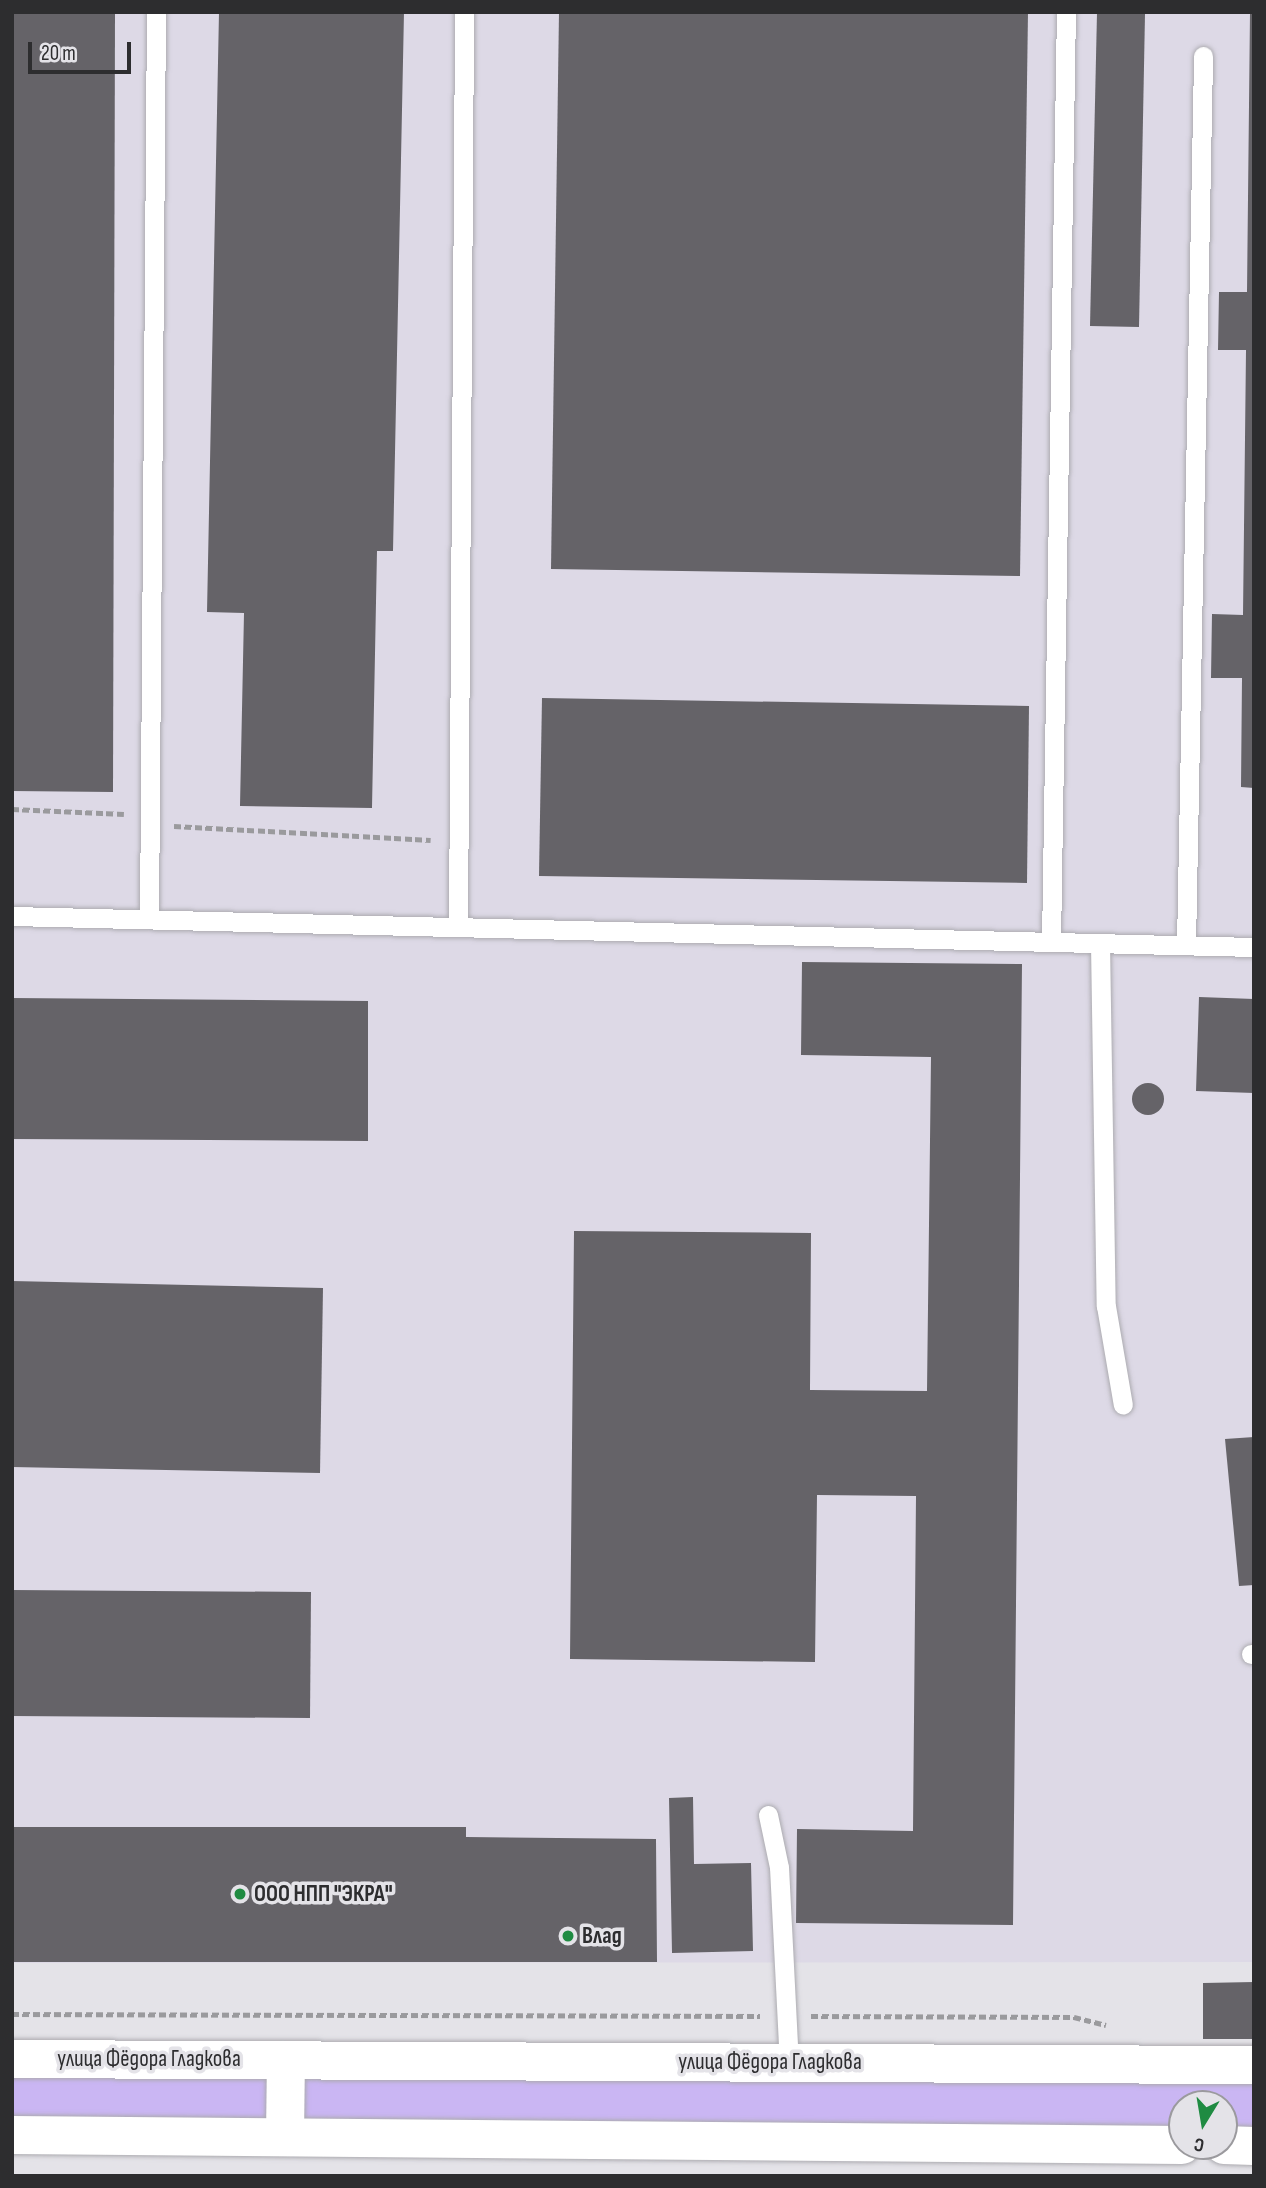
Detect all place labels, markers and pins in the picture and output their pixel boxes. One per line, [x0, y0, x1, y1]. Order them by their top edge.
place label: ООО НПП "ЭКРА" [254, 1880, 393, 1908]
marker: ООО НПП "ЭКРА" [232, 1886, 248, 1902]
place label: Влад [582, 1922, 622, 1950]
marker: Влад [560, 1928, 576, 1944]

